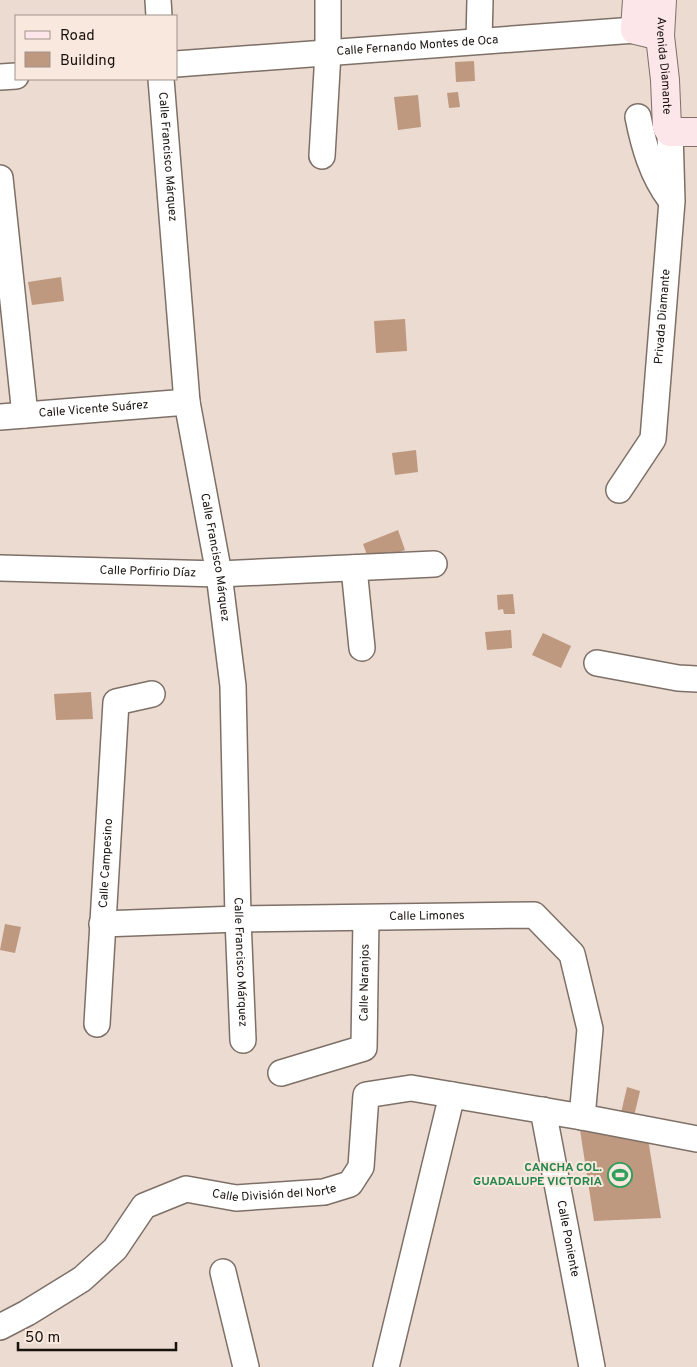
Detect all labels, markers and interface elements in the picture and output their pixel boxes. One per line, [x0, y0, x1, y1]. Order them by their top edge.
legend [15, 15, 178, 80]
street label: Avenida Diamante [652, 17, 674, 115]
text: Road [60, 27, 95, 46]
street label: Calle Fernando Montes de Oca [336, 32, 499, 60]
text: Building [60, 52, 115, 71]
street label: Calle Francisco Márquez [154, 91, 180, 222]
street label: Privada Diamante [651, 268, 675, 365]
street label: Calle Vicente Suárez [38, 397, 149, 422]
street label: Calle Francisco Márquez [196, 492, 233, 623]
street label: Calle Porfirio Díaz [99, 563, 196, 581]
street label: Calle Campesino [96, 818, 117, 909]
street label: Calle Francisco Márquez [230, 897, 250, 1027]
street label: Calle Limones [389, 908, 465, 925]
street label: Calle Naranjos [356, 944, 374, 1022]
place label: CANCHA COL. GUADALUPE VICTORIA [473, 1160, 602, 1190]
sports icon: CANCHA COL. GUADALUPE VICTORIA [607, 1162, 633, 1188]
street label: Calle División del Norte [211, 1181, 339, 1206]
street label: Calle Poniente [552, 1199, 583, 1278]
scale bar [18, 1320, 175, 1352]
text: 50 m [25, 1329, 60, 1348]

